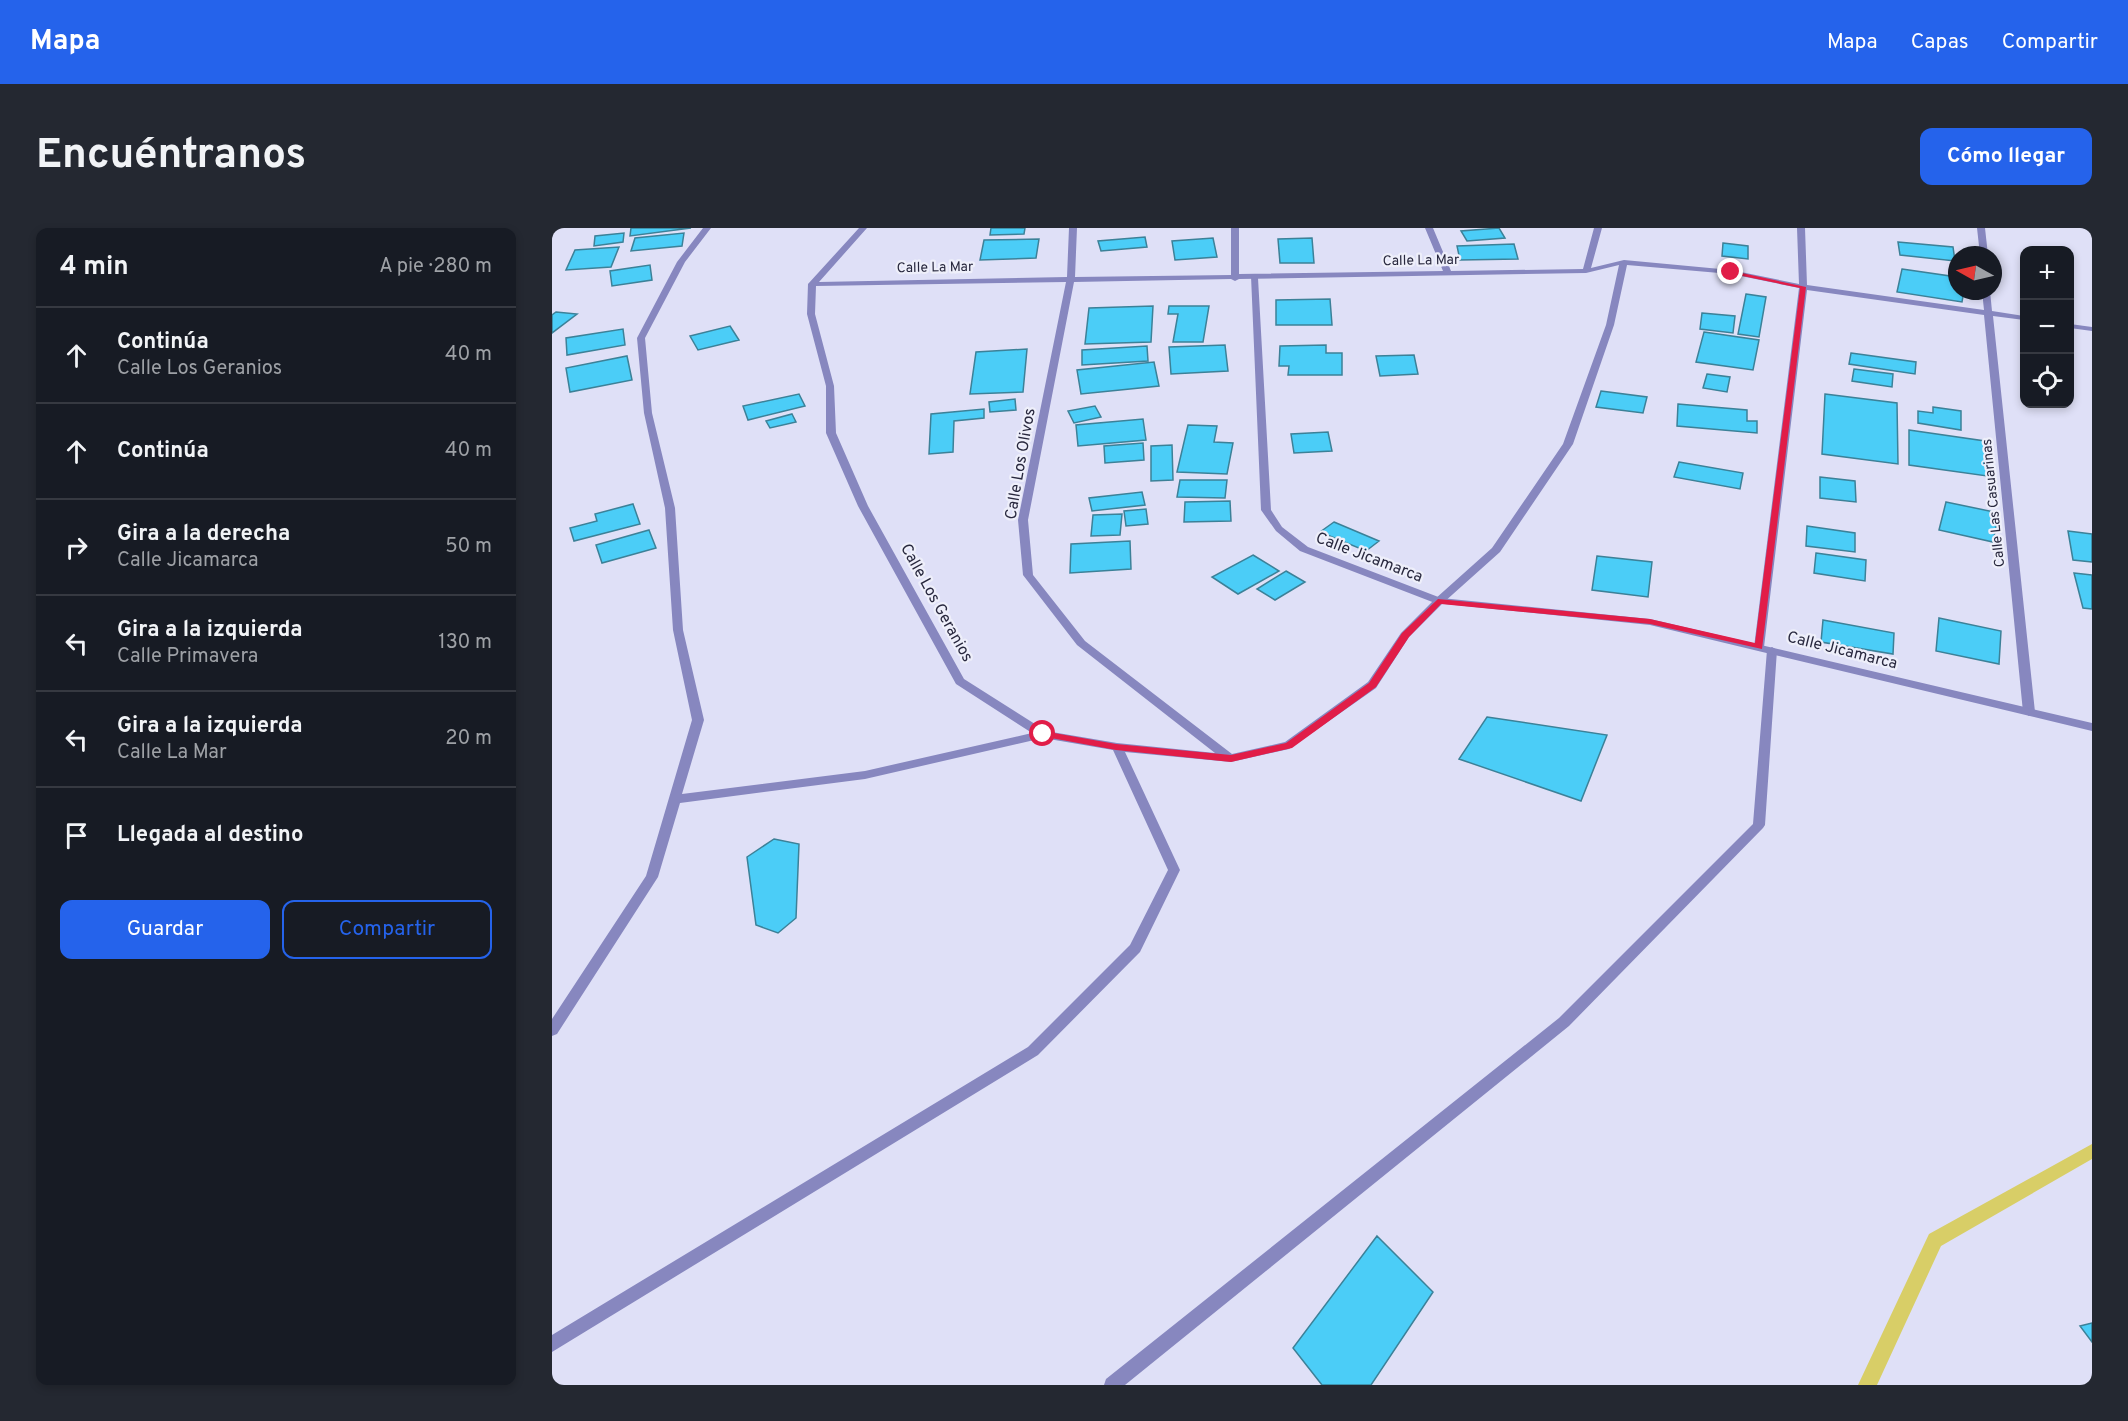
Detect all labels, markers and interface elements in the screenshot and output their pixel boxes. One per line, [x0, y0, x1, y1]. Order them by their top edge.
text: Mapa [30, 24, 100, 60]
text: Mapa [1827, 29, 1878, 56]
text: Capas [1911, 29, 1969, 56]
text: Compartir [2002, 29, 2098, 56]
button: Cómo llegar [1920, 128, 2092, 185]
text: Encuéntranos [36, 130, 306, 183]
north arrow [1948, 246, 2002, 300]
map controls [2020, 246, 2074, 408]
button: + [2020, 246, 2074, 300]
text: 4 min [60, 251, 129, 284]
street label: Calle La Mar [1382, 252, 1460, 270]
text: A pie · 280 m [379, 254, 492, 280]
route end [1717, 258, 1743, 284]
street label: Calle La Mar [896, 259, 974, 277]
button: − [2020, 300, 2074, 354]
text: Continúa [117, 329, 209, 356]
icon: ahead [60, 339, 93, 372]
text: 40 m [445, 342, 492, 368]
button: locate [2020, 354, 2074, 408]
text: Calle Los Geranios [117, 356, 282, 382]
street label: Calle Los Olivos [1001, 407, 1041, 521]
icon: ahead [60, 435, 93, 468]
text: Continúa [117, 438, 209, 465]
text: 40 m [445, 438, 492, 464]
street label: Calle Las Casuarinas [1979, 438, 2009, 568]
text: Gira a la derecha [117, 521, 290, 548]
street label: Calle Jicamarca [1313, 528, 1425, 588]
icon: right [60, 531, 93, 564]
text: 50 m [445, 534, 492, 560]
street label: Calle Los Geranios [895, 540, 977, 666]
text: Calle Jicamarca [117, 548, 258, 574]
text: Gira a la izquierda [117, 617, 303, 644]
icon: left [60, 627, 93, 660]
street label: Calle Jicamarca [1785, 628, 1899, 674]
text: 130 m [438, 630, 492, 656]
text: Calle Primavera [117, 644, 258, 670]
text: Gira a la izquierda [117, 713, 303, 740]
route start [1029, 720, 1055, 746]
icon: left [60, 723, 93, 756]
text: 20 m [445, 726, 492, 752]
text: Calle La Mar [117, 740, 227, 766]
icon: arrive [60, 819, 93, 852]
text: Llegada al destino [117, 822, 303, 849]
button: Guardar [60, 900, 270, 959]
button: Compartir [282, 900, 492, 959]

